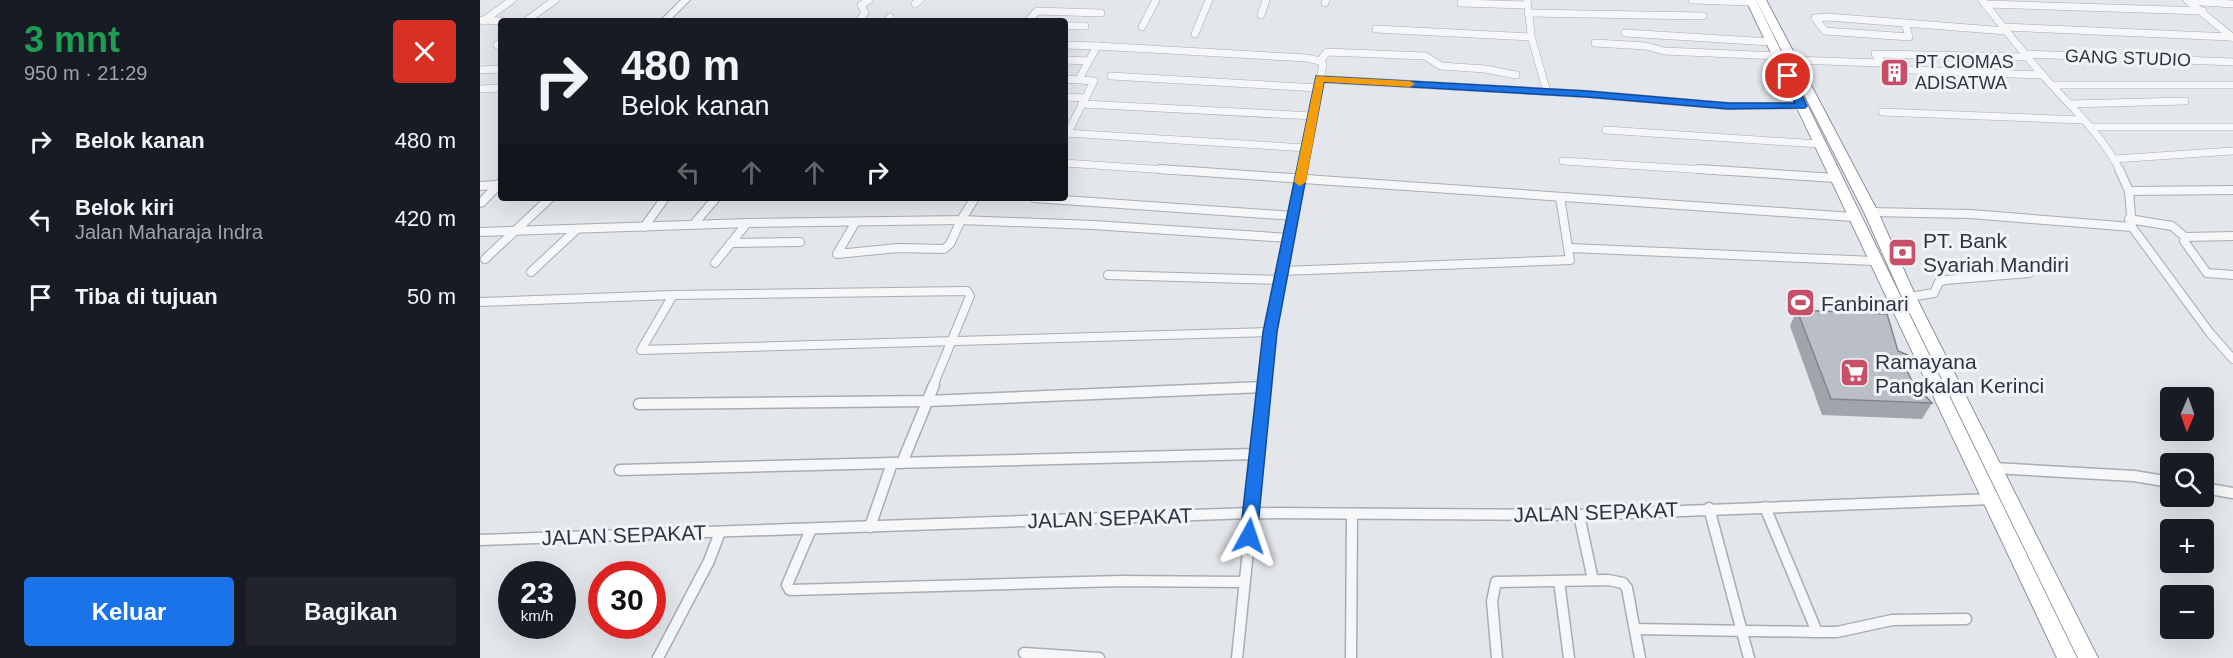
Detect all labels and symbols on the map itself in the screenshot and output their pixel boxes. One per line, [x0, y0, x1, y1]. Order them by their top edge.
street label: GANG STUDIO [2065, 46, 2191, 70]
pin [1762, 50, 1813, 101]
place label: PT CIOMAS ADISATWA [1915, 52, 2014, 93]
building icon: PT CIOMAS ADISATWA [1878, 56, 1910, 88]
place label: PT. Bank Syariah Mandiri [1923, 229, 2069, 276]
bank icon: PT. Bank Syariah Mandiri [1886, 236, 1918, 268]
sports icon: Fanbinari [1784, 287, 1816, 319]
place label: Fanbinari [1821, 292, 1909, 315]
place label: Ramayana Pangkalan Kerinci [1875, 350, 2044, 397]
supermarket icon: Ramayana Pangkalan Kerinci [1838, 357, 1870, 389]
north arrow [2160, 387, 2214, 441]
street label: JALAN SEPAKAT [1513, 498, 1679, 526]
street label: JALAN SEPAKAT [1027, 504, 1193, 532]
position arrow [1217, 504, 1281, 568]
street label: JALAN SEPAKAT [541, 521, 707, 549]
speed limit sign: 30 [588, 561, 666, 639]

